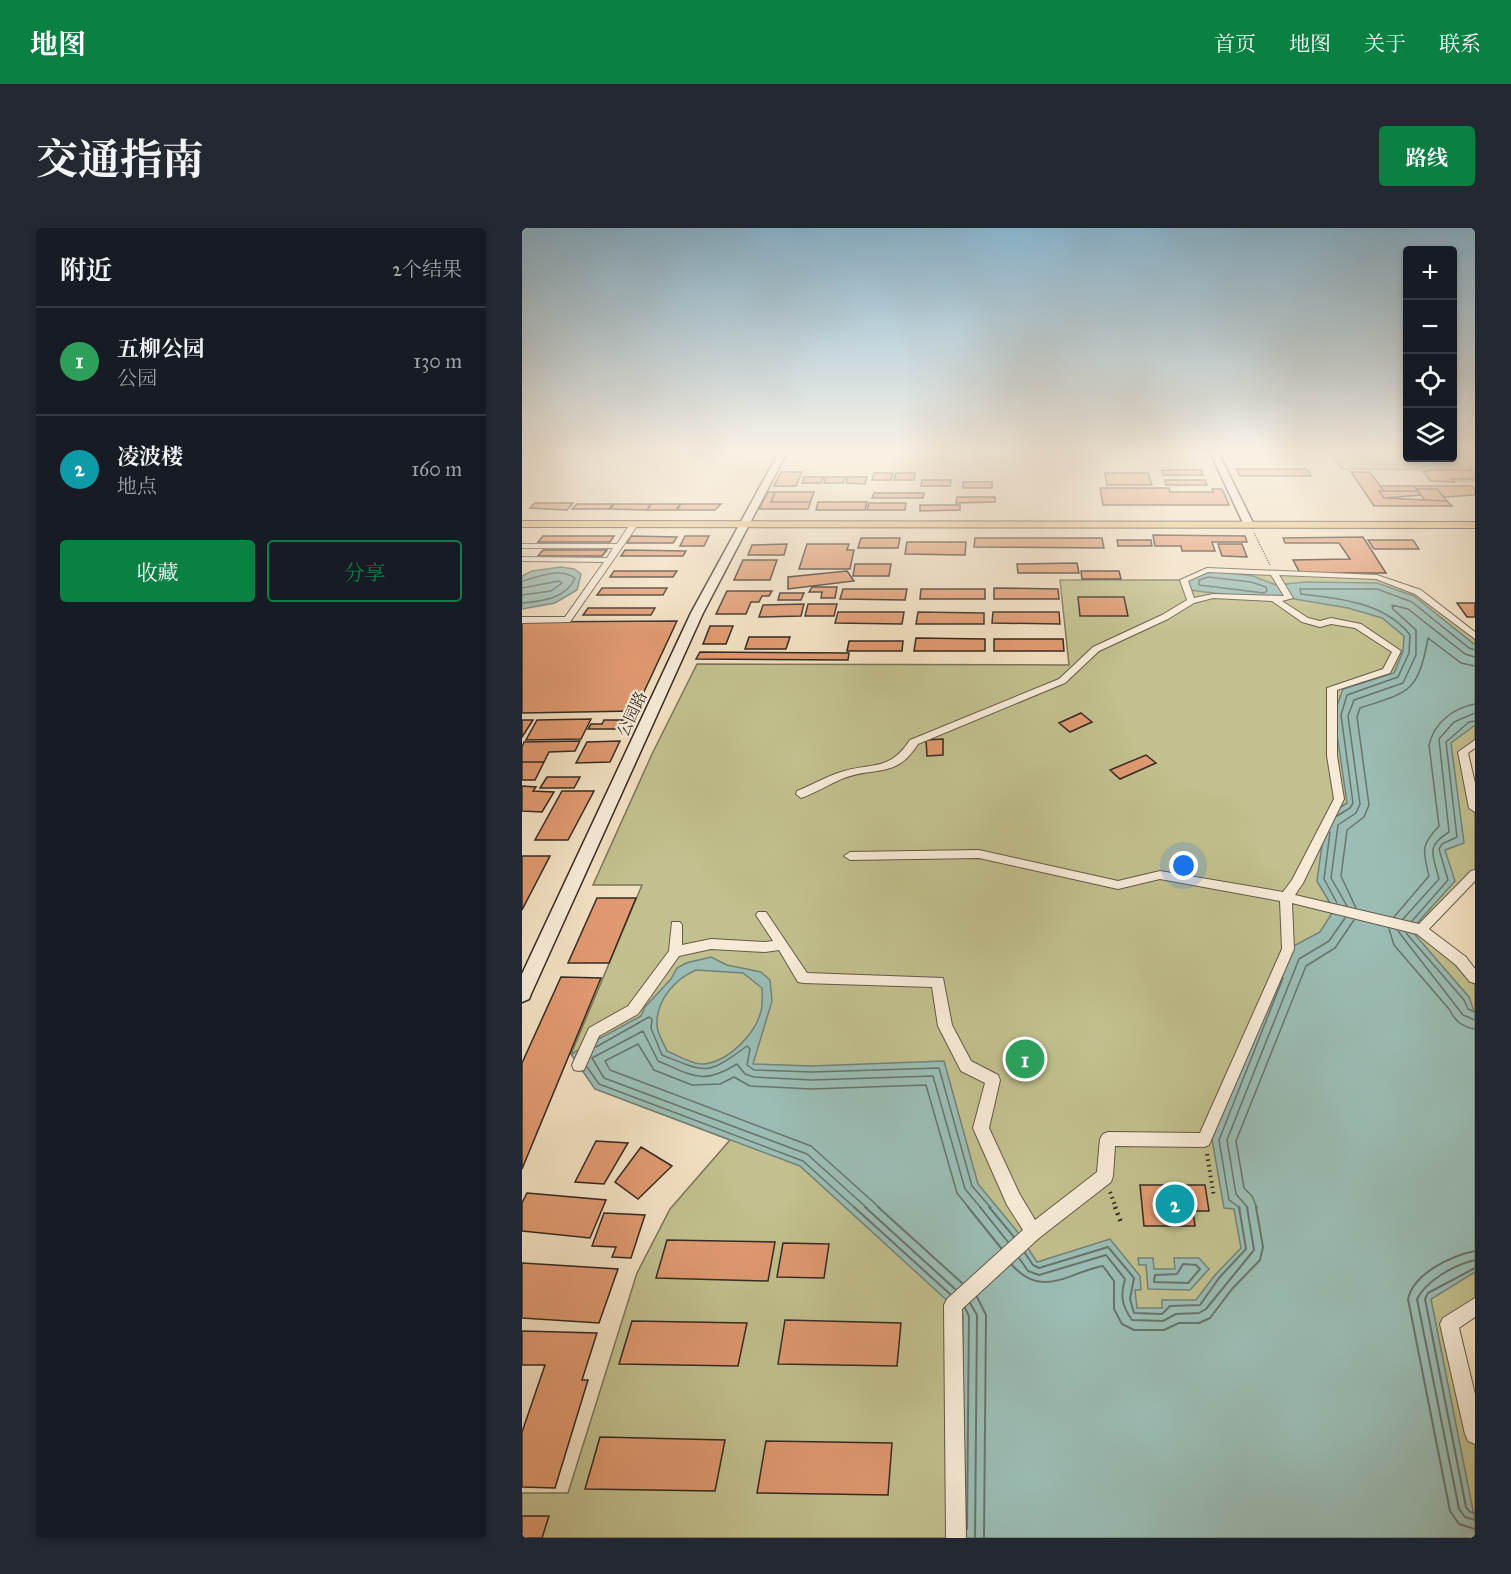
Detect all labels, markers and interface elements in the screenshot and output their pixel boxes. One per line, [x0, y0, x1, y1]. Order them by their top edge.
text: 地图 [30, 27, 86, 62]
text: 首页 [1214, 31, 1256, 57]
text: 地图 [1289, 31, 1331, 57]
text: 关于 [1364, 31, 1406, 57]
text: 联系 [1439, 31, 1481, 57]
button: 路线 [1379, 126, 1475, 186]
text: 交通指南 [36, 134, 204, 186]
map controls [1403, 246, 1457, 462]
button: + [1403, 246, 1457, 300]
text: 附近 [60, 254, 112, 286]
text: 2个结果 [392, 257, 462, 281]
button: − [1403, 300, 1457, 354]
text: 五柳公园 [117, 335, 205, 362]
text: 1 [76, 349, 83, 373]
text: 130 m [413, 349, 462, 373]
button: locate [1403, 354, 1457, 408]
text: 公园 [117, 366, 157, 390]
button: layers [1403, 408, 1457, 462]
text: 凌波楼 [117, 443, 183, 470]
text: 2 [75, 457, 84, 481]
text: 160 m [411, 457, 462, 481]
text: 地点 [117, 474, 157, 498]
button: 收藏 [60, 540, 255, 602]
button: 分享 [267, 540, 462, 602]
street label: 公园路 [613, 688, 651, 740]
your location [1169, 851, 1198, 880]
pin: 1 [1006, 1036, 1044, 1082]
pin: 2 [1156, 1182, 1194, 1226]

